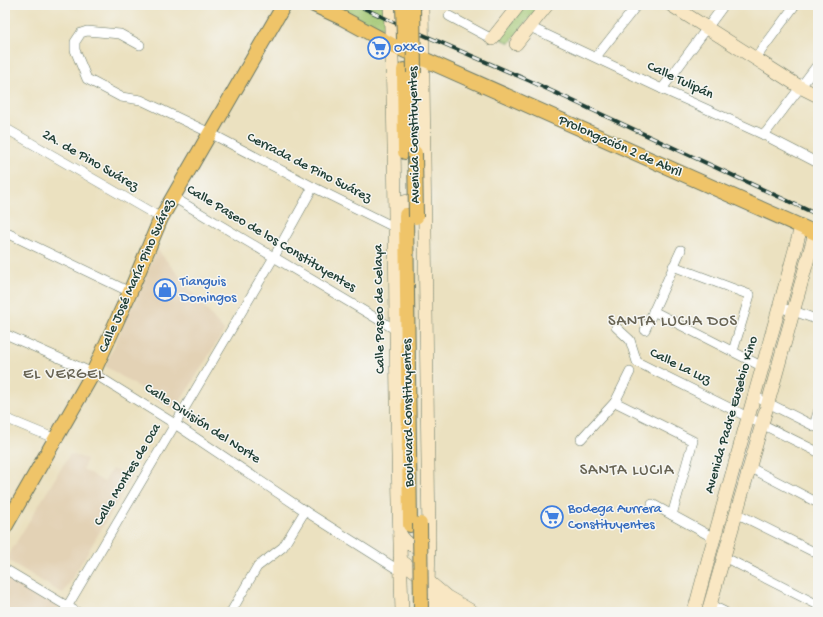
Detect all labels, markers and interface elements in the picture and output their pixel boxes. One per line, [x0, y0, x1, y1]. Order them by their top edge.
supermarket icon: Oxxo [366, 35, 392, 61]
place label: Oxxo [394, 40, 424, 57]
street label: Calle Tulipán [644, 58, 716, 104]
street label: Avenida Constituyentes [405, 65, 425, 204]
street label: Prolongación 2 de Abril [555, 112, 684, 182]
street label: 2A. de Pino Suárez [39, 126, 142, 196]
street label: Cerrada de Pino Suárez [244, 129, 375, 207]
street label: Calle Paseo de los Constituyentes [183, 182, 360, 297]
street label: Calle José María Pino Suárez [95, 196, 179, 355]
street label: Calle Paseo de Celaya [370, 243, 390, 374]
place label: Tianguis Domingos [179, 274, 237, 307]
shop icon: Tianguis Domingos [152, 277, 178, 303]
district label: SANTA LUCIA DOS [608, 313, 738, 332]
street label: Avenida Padre Eusebio Kino [701, 334, 763, 496]
street label: Boulevard Constituyentes [399, 338, 419, 488]
street label: Calle La Luz [647, 345, 714, 390]
district label: EL VERGEL [23, 366, 105, 385]
street label: Calle División del Norte [141, 380, 264, 468]
street label: Calle Montes de Oca [91, 420, 166, 529]
district label: SANTA LUCIA [580, 462, 675, 481]
place label: Bodega Aurrera Constituyentes [567, 501, 663, 534]
supermarket icon: Bodega Aurrera Constituyentes [539, 504, 565, 530]

